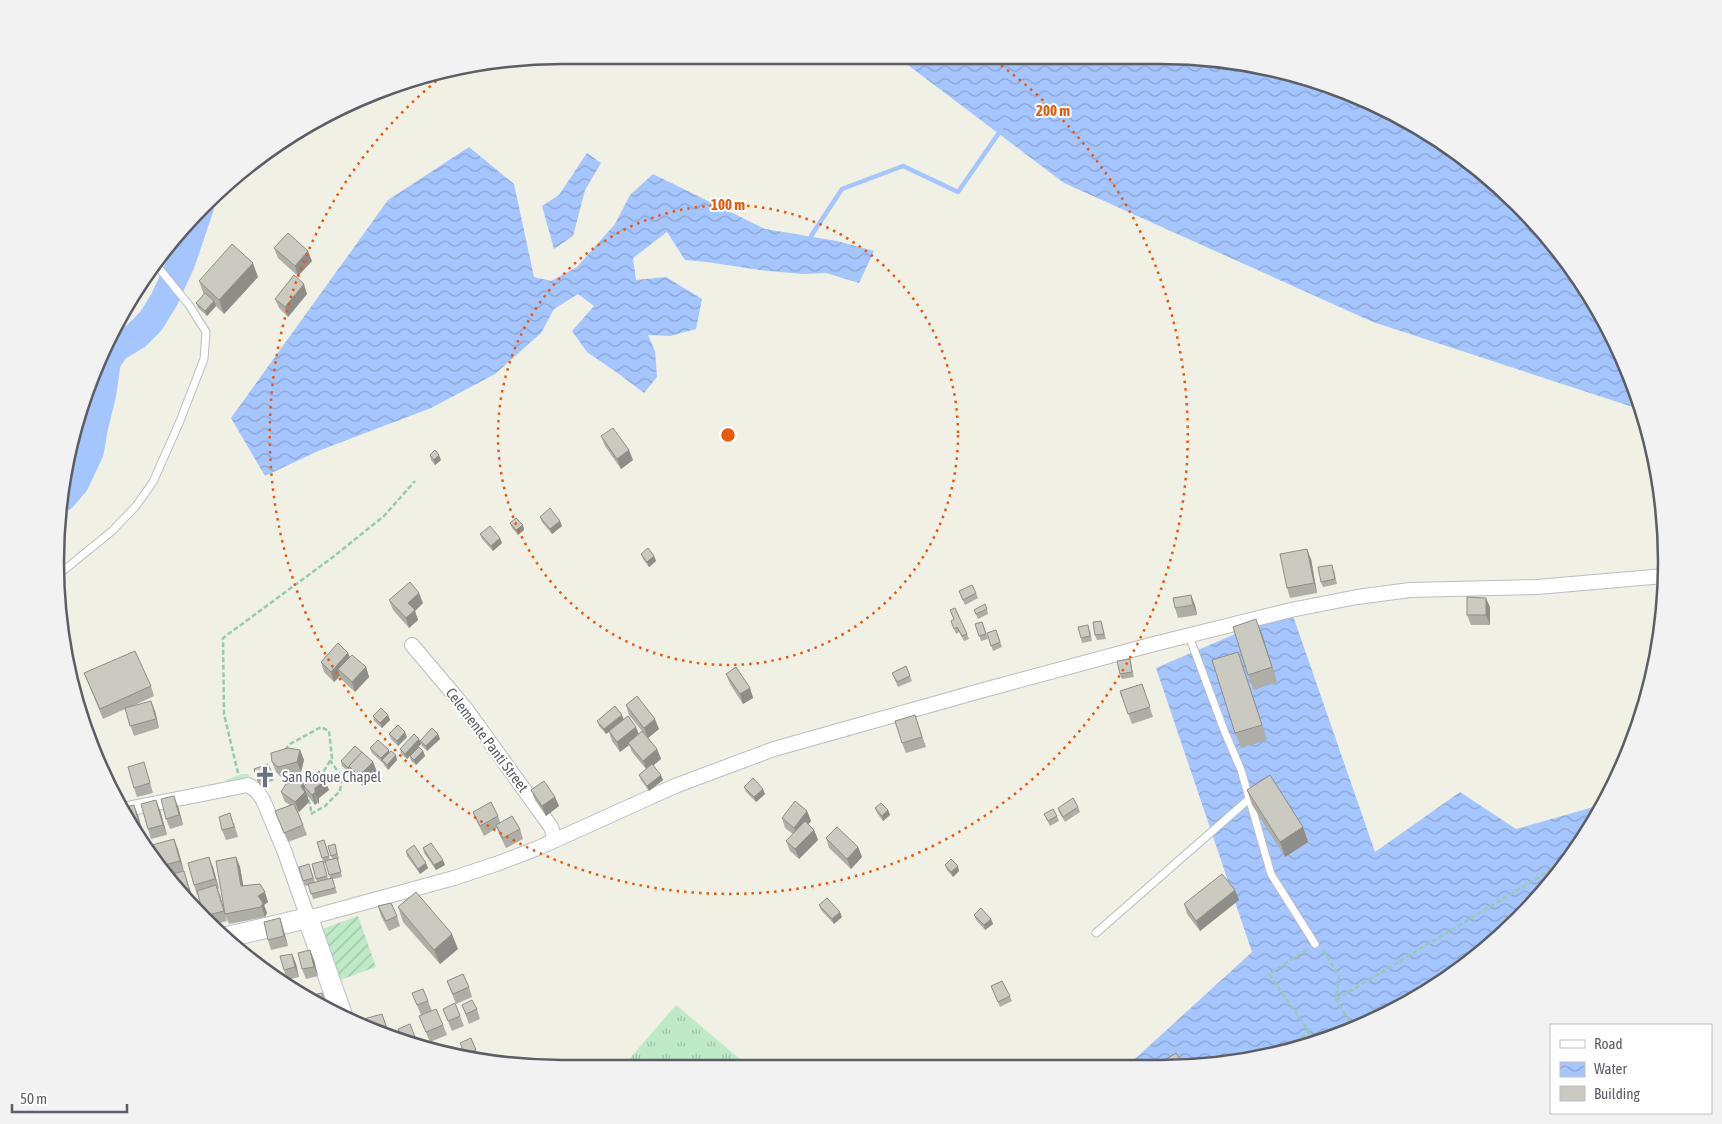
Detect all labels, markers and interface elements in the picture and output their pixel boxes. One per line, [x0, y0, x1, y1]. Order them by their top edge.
text: 200 m [1036, 102, 1070, 119]
text: 100 m [711, 196, 745, 213]
centre of rings [719, 426, 737, 444]
street label: Celemente Panti Street [443, 684, 532, 795]
church icon: San Roque Chapel [252, 764, 278, 790]
place label: San Roque Chapel [282, 768, 381, 785]
legend [1550, 1024, 1712, 1114]
text: Road [1594, 1035, 1623, 1052]
text: Water [1594, 1060, 1627, 1077]
scale bar [12, 1082, 128, 1114]
text: Building [1594, 1085, 1640, 1102]
text: 50 m [20, 1090, 47, 1107]

